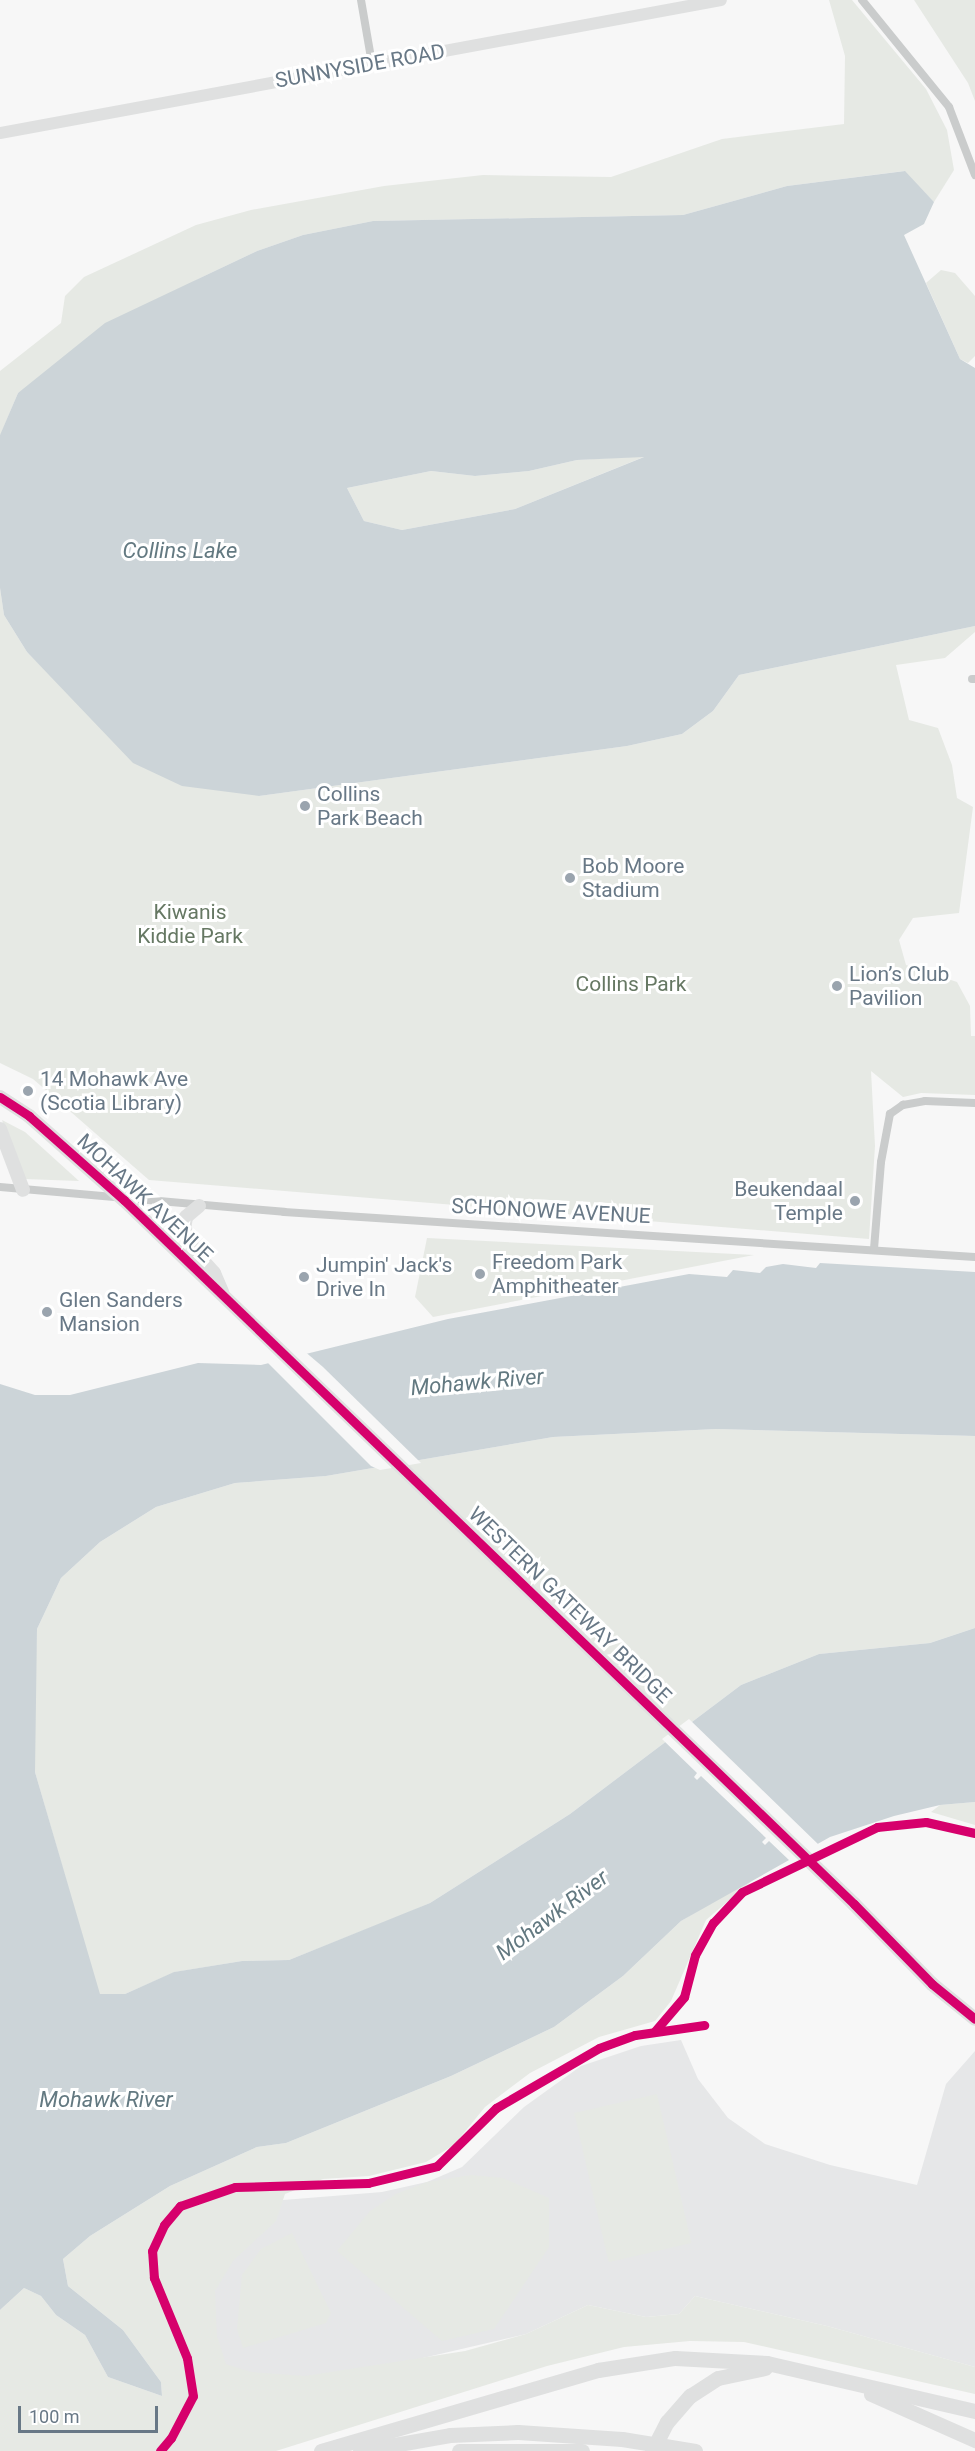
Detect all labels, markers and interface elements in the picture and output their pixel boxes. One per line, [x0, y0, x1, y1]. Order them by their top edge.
street label: SUNNYSIDE ROAD [273, 39, 447, 93]
water label: Collins Lake [123, 538, 237, 564]
place label: Collins Park Beach [317, 781, 423, 831]
marker: Collins Park Beach [298, 799, 312, 813]
place label: Bob Moore Stadium [582, 853, 684, 903]
marker: Bob Moore Stadium [563, 871, 577, 885]
park label: Kiwanis Kiddie Park [137, 899, 243, 949]
place label: Lion’s Club Pavilion [849, 961, 949, 1011]
park label: Collins Park [576, 971, 686, 997]
marker: Lion’s Club Pavilion [830, 979, 844, 993]
place label: 14 Mohawk Ave (Scotia Library) [40, 1066, 188, 1116]
marker: 14 Mohawk Ave (Scotia Library) [21, 1084, 35, 1098]
street label: MOHAWK AVENUE [72, 1129, 218, 1267]
place label: Beukendaal Temple [734, 1176, 843, 1226]
street label: SCHONOWE AVENUE [451, 1193, 651, 1229]
marker: Beukendaal Temple [848, 1194, 862, 1208]
place label: Freedom Park Amphitheater [492, 1249, 622, 1299]
place label: Jumpin' Jack's Drive In [316, 1252, 452, 1302]
marker: Freedom Park Amphitheater [473, 1267, 487, 1281]
marker: Jumpin' Jack's Drive In [297, 1270, 311, 1284]
place label: Glen Sanders Mansion [59, 1287, 183, 1337]
marker: Glen Sanders Mansion [40, 1305, 54, 1319]
water label: Mohawk River [409, 1363, 545, 1401]
street label: WESTERN GATEWAY BRIDGE [463, 1501, 677, 1709]
water label: Mohawk River [491, 1864, 613, 1966]
water label: Mohawk River [39, 2087, 173, 2113]
scale bar [21, 2394, 160, 2432]
text: 100 m [29, 2406, 80, 2427]

